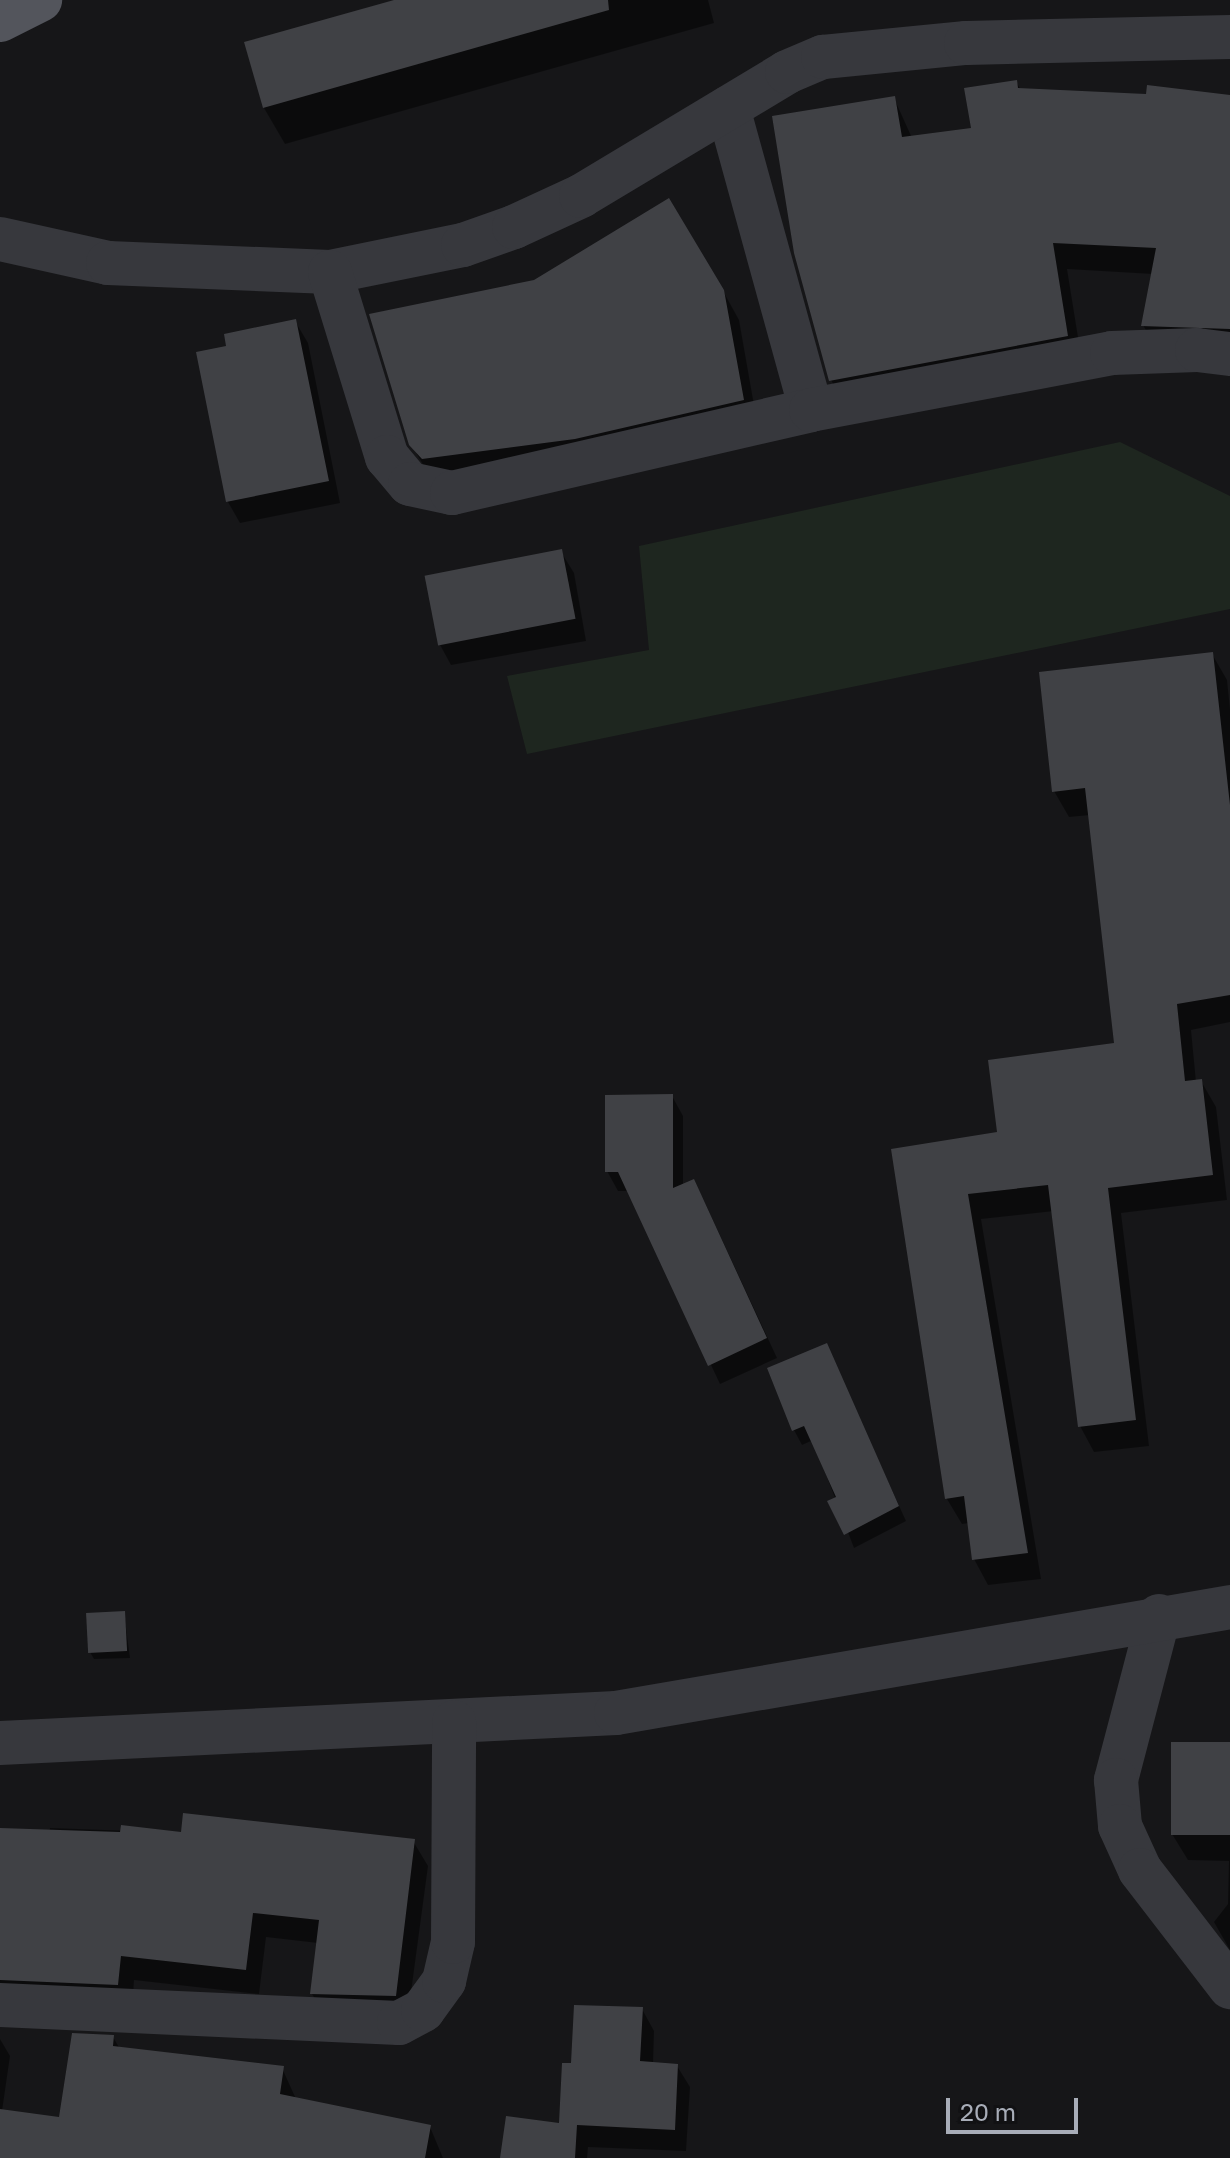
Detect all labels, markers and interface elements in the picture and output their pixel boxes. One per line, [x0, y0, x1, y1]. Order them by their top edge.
scale bar [950, 2082, 1082, 2132]
text: 20 m [960, 2097, 1016, 2126]

